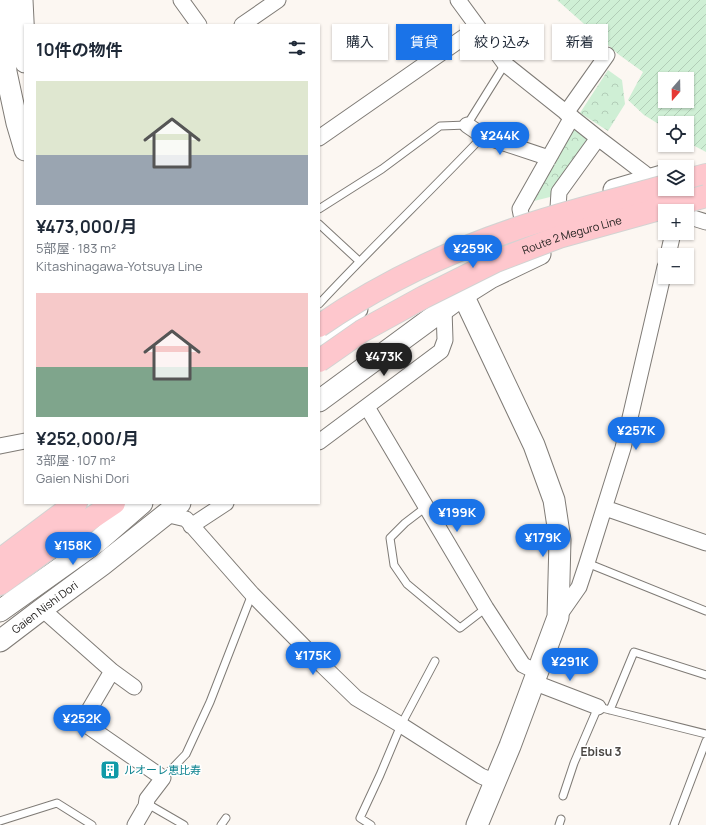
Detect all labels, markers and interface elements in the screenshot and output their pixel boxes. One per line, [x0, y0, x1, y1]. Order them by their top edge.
chip: 購入 [332, 24, 388, 60]
chip: 賃貸 [396, 24, 452, 60]
chip: 絞り込み [460, 24, 544, 60]
chip: 新着 [552, 24, 608, 60]
icon: filters [286, 37, 308, 59]
text: 10件の物件 [36, 38, 123, 61]
north arrow [658, 72, 694, 108]
map controls [658, 72, 694, 284]
icon: home [136, 107, 208, 179]
button: locate [658, 116, 694, 152]
pin: ¥244K [472, 122, 528, 156]
text: ¥244K [480, 126, 520, 144]
button: layers [658, 160, 694, 196]
button: + [658, 204, 694, 240]
street label: Route 2 Meguro Line [520, 212, 624, 257]
text: ¥473,000/月 [36, 215, 138, 238]
pin: ¥259K [445, 235, 501, 269]
text: 5部屋 · 183 m² [36, 239, 116, 257]
text: ¥259K [453, 239, 493, 257]
button: − [658, 248, 694, 284]
text: Kitashinagawa-Yotsuya Line [36, 257, 203, 275]
icon: home [136, 319, 208, 391]
pin: ¥473K [356, 343, 412, 377]
text: ¥473K [365, 347, 403, 365]
pin: ¥257K [608, 417, 664, 451]
text: ¥257K [617, 421, 655, 439]
text: ¥252,000/月 [36, 427, 139, 450]
text: 3部屋 · 107 m² [36, 451, 116, 469]
text: Gaien Nishi Dori [36, 469, 129, 487]
pin: ¥199K [429, 499, 485, 533]
text: ¥199K [438, 503, 476, 521]
pin: ¥179K [515, 524, 571, 558]
text: ¥179K [524, 528, 562, 546]
pin: ¥158K [45, 532, 101, 566]
text: ¥158K [54, 536, 92, 554]
street label: Gaien Nishi Dori [8, 577, 81, 637]
pin: ¥175K [285, 642, 341, 676]
text: ¥175K [295, 646, 331, 664]
pin: ¥291K [542, 648, 598, 682]
text: ¥291K [551, 652, 589, 670]
pin: ¥252K [54, 705, 110, 739]
text: ¥252K [62, 709, 102, 727]
district label: Ebisu 3 [580, 743, 622, 760]
building icon: ルオーレ恵比寿 [99, 759, 121, 781]
place label: ルオーレ恵比寿 [124, 762, 201, 777]

